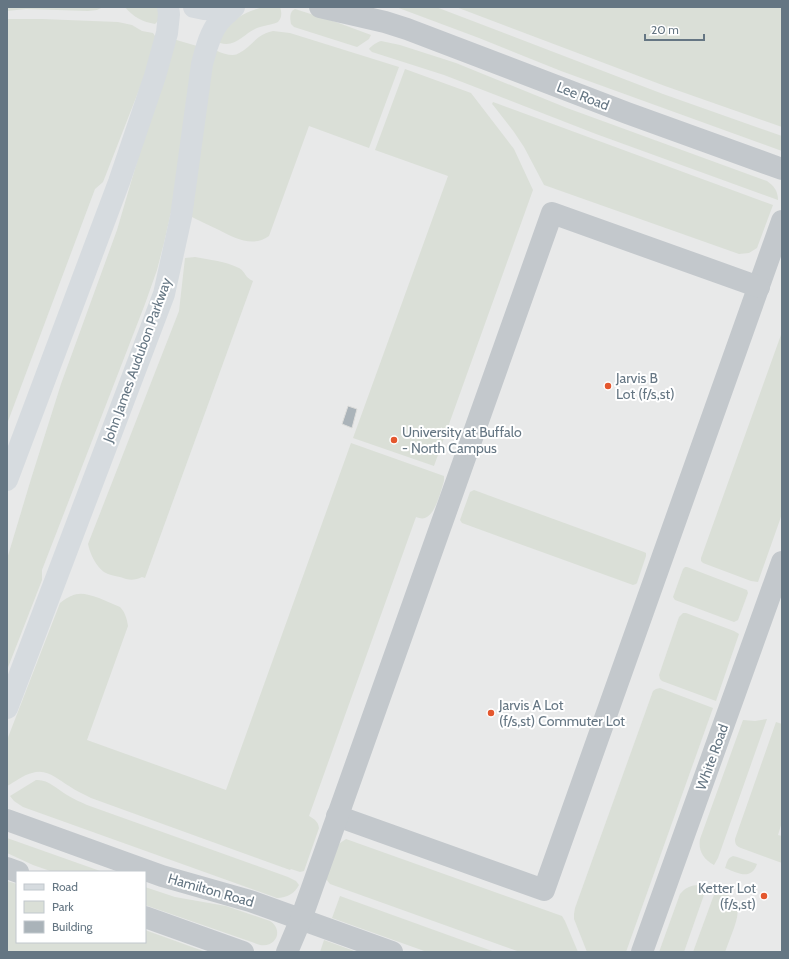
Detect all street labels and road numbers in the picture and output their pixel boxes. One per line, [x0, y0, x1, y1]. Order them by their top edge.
street label: Lee Road [554, 78, 612, 114]
street label: John James Audubon Parkway [98, 275, 175, 446]
street label: White Road [692, 721, 732, 793]
street label: Hamilton Road [166, 869, 256, 911]

